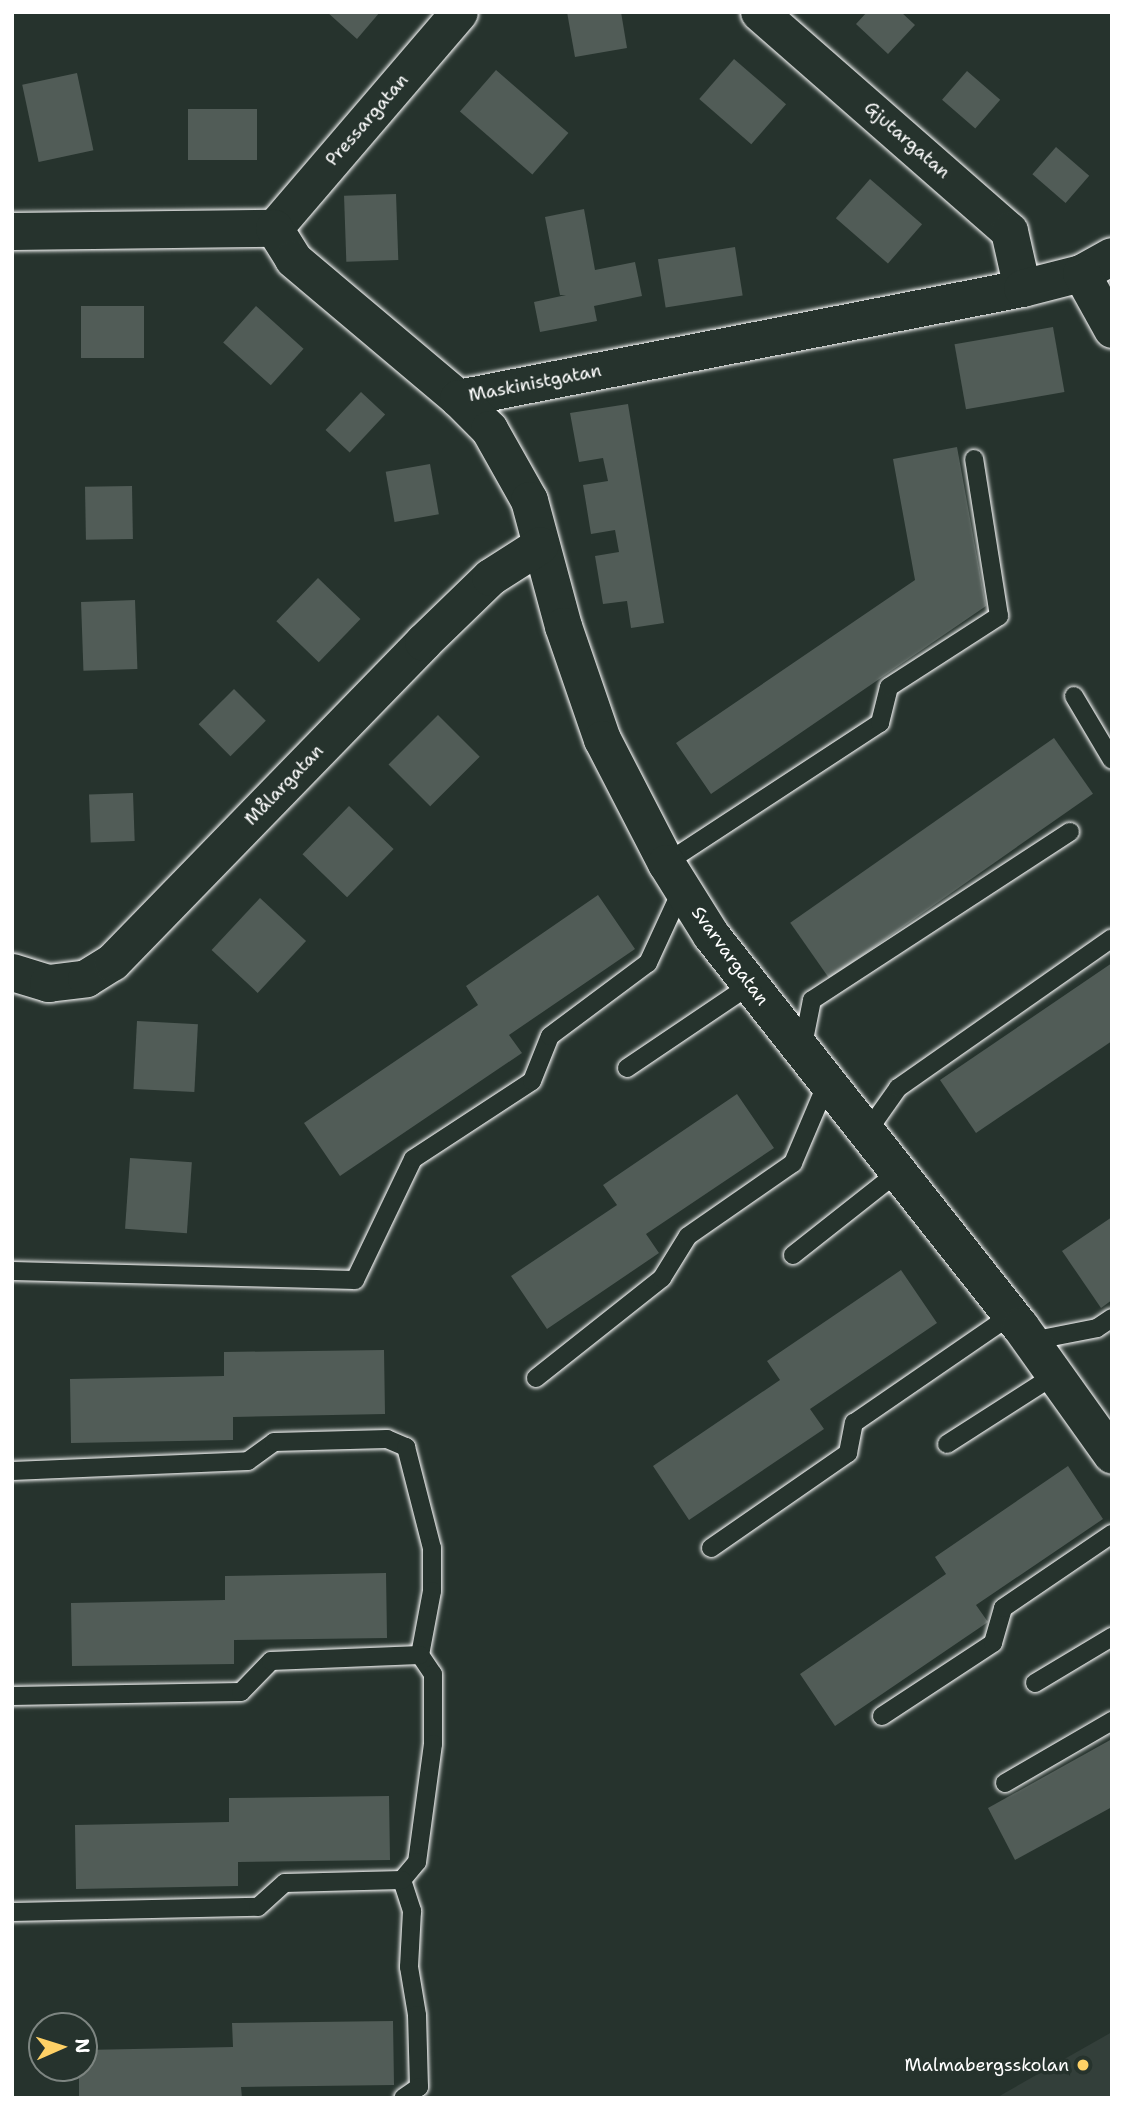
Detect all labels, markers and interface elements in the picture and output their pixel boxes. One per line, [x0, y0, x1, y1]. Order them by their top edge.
street label: Pressargatan [321, 70, 413, 170]
street label: Gjutargatan [860, 97, 954, 183]
street label: Maskinistgatan [467, 360, 603, 406]
street label: Målargatan [240, 740, 328, 830]
street label: Svarvargatan [687, 902, 773, 1010]
north arrow [28, 2012, 98, 2082]
text: N [70, 2038, 95, 2054]
place label: Malmabergsskolan [905, 2054, 1069, 2076]
marker: Malmabergsskolan [1075, 2057, 1091, 2073]

